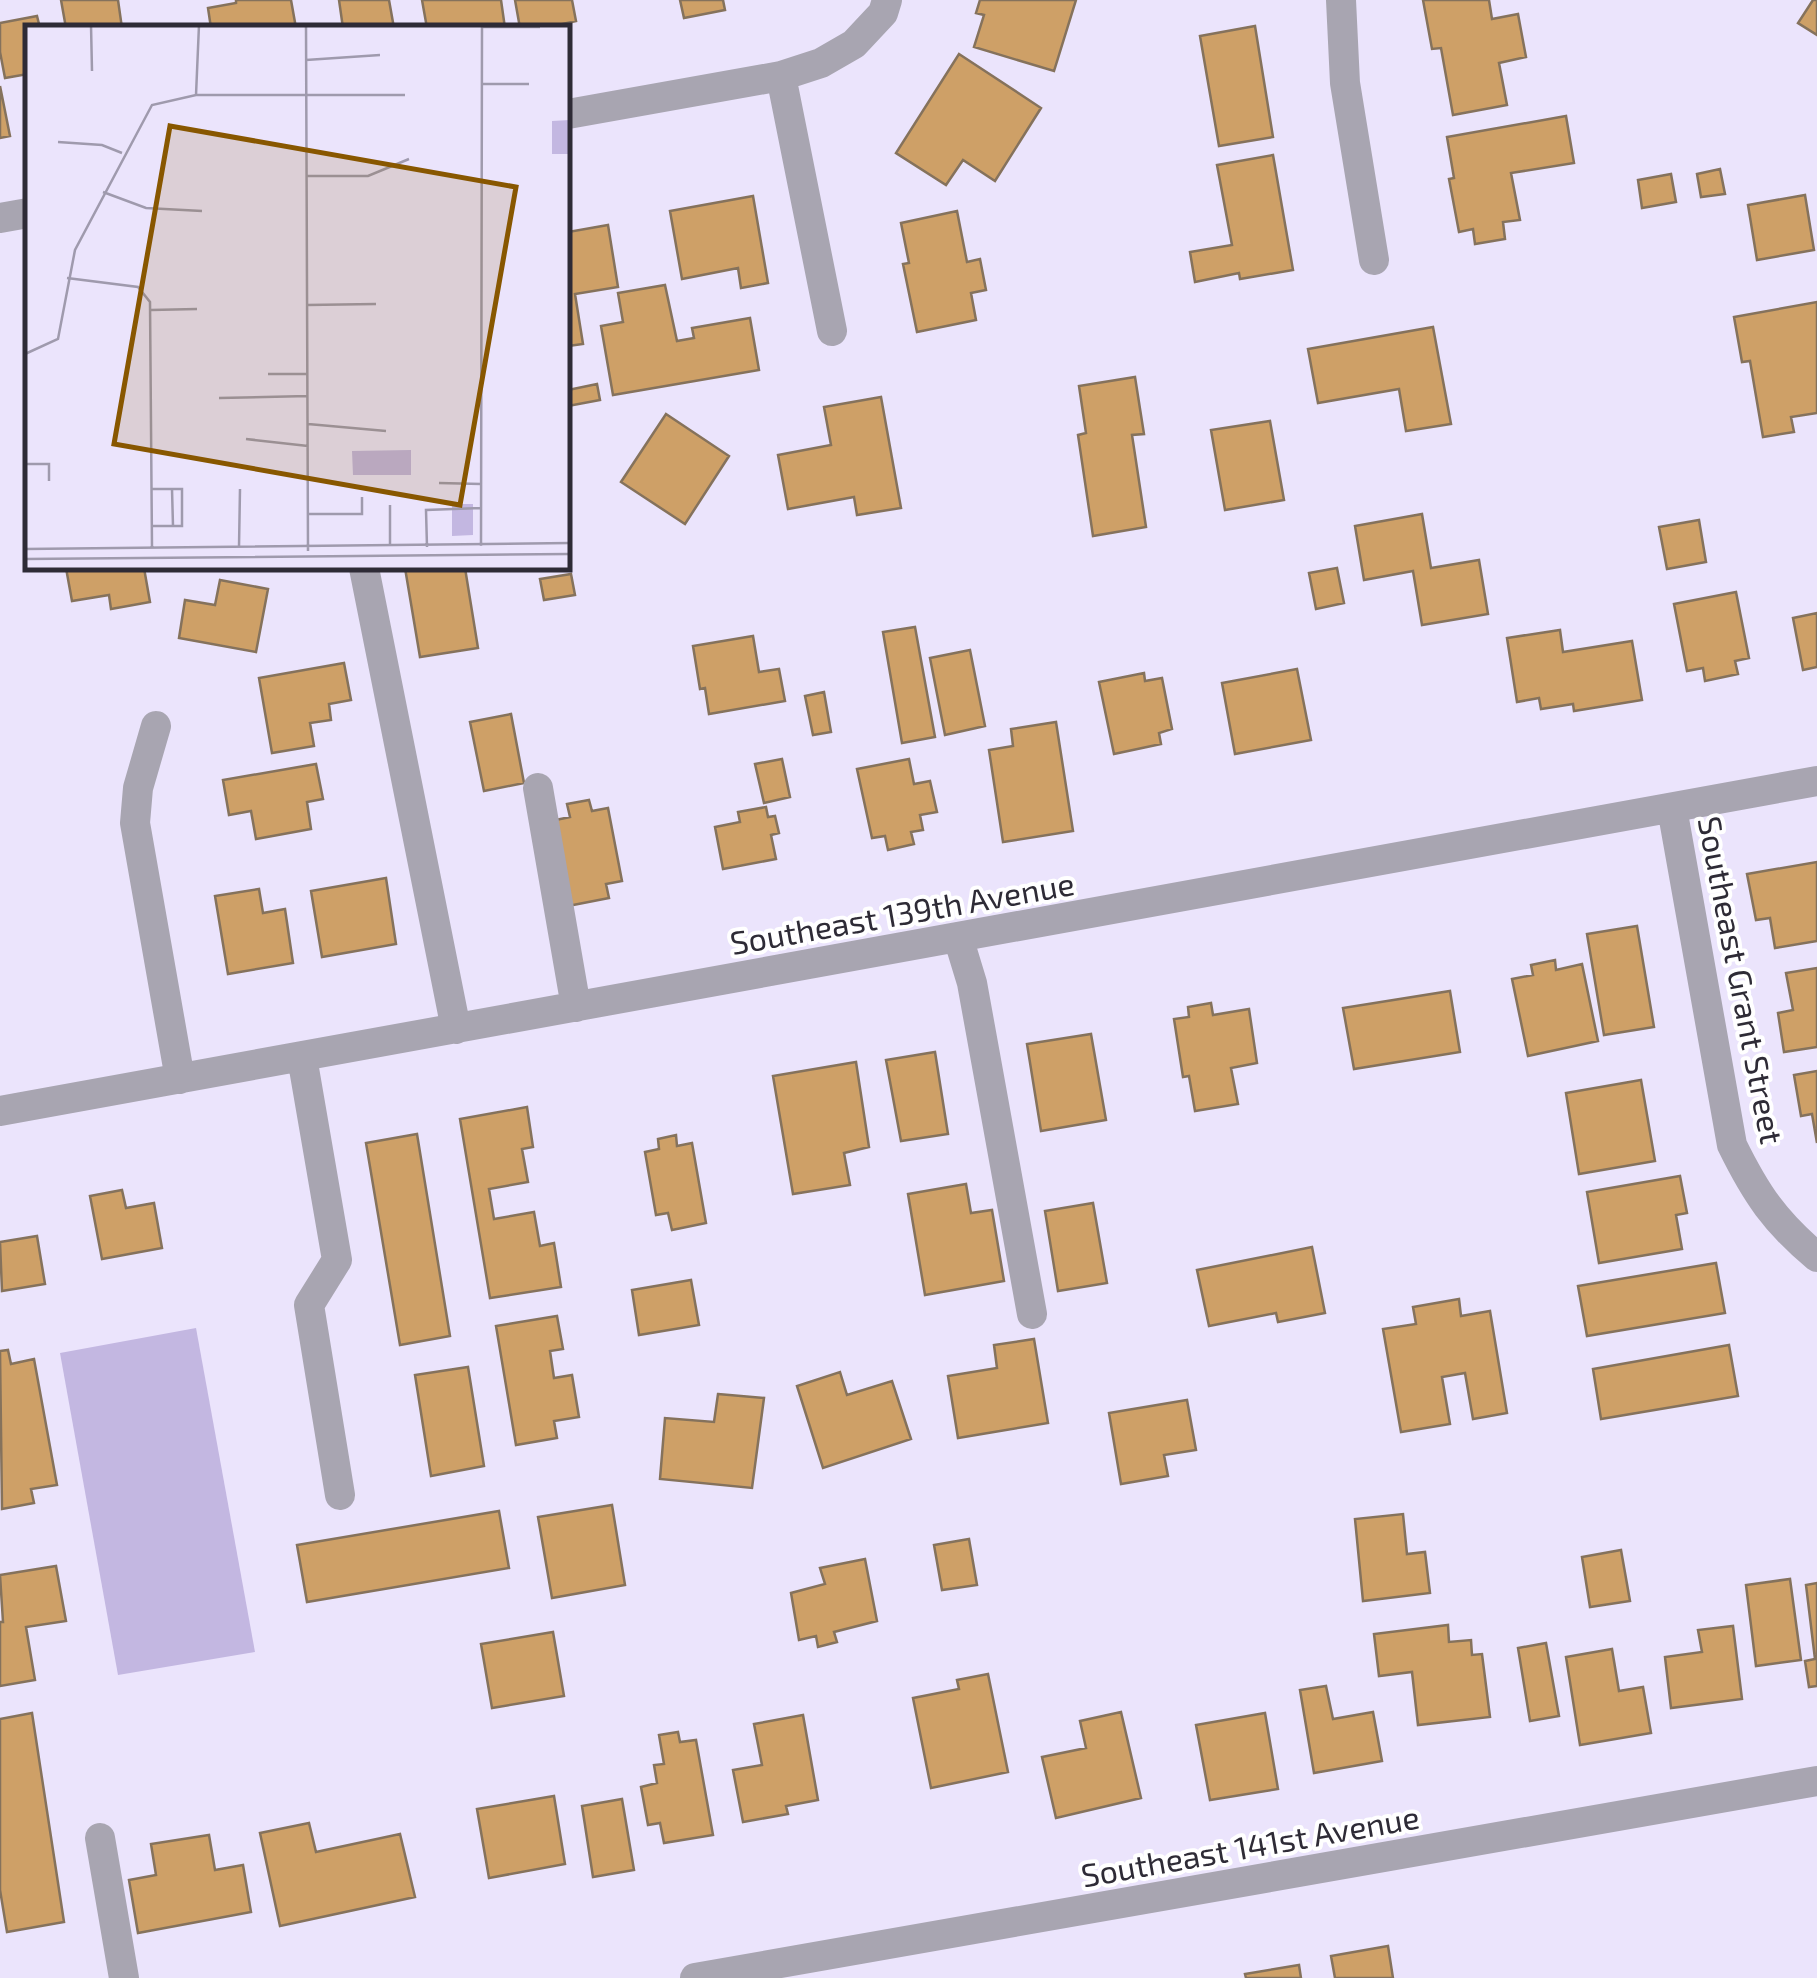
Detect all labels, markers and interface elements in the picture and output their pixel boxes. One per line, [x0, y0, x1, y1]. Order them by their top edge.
inset map [25, 25, 570, 570]
street label: Southeast Grant Street [1692, 813, 1792, 1147]
street label: Southeast 139th Avenue [727, 863, 1077, 961]
street label: Southeast 141st Avenue [1078, 1797, 1422, 1893]

